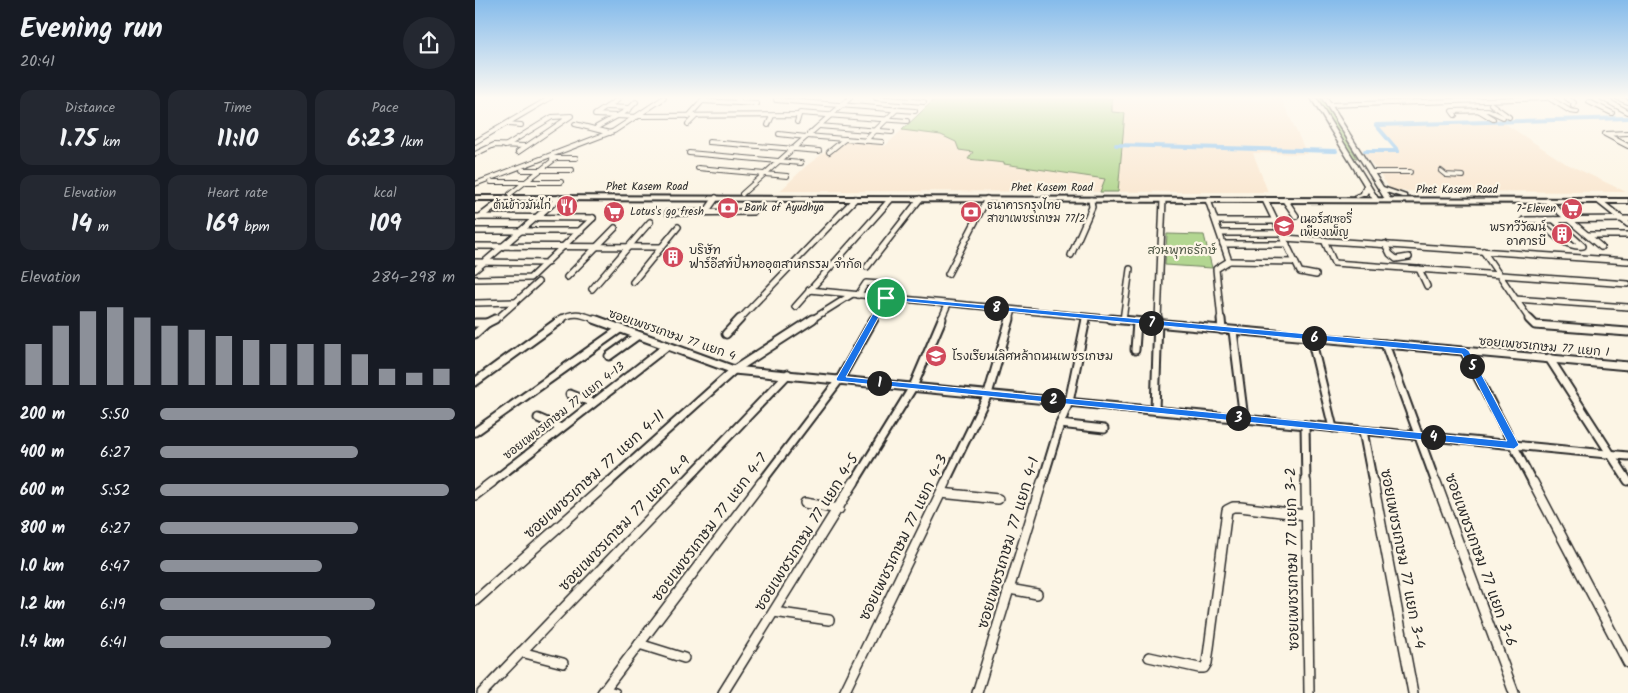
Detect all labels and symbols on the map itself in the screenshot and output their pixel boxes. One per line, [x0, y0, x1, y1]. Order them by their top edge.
street label: Phet Kasem Road [606, 178, 689, 196]
street label: Phet Kasem Road [1011, 179, 1094, 197]
street label: Phet Kasem Road [1416, 181, 1499, 199]
restaurant icon: ต้นข้าวมันไก่ [555, 194, 579, 218]
bank icon: Bank of Ayudhya [716, 196, 740, 220]
place label: ต้นข้าวมันไก่ [493, 197, 551, 215]
place label: ธนาคารกรุงไทย สาขาเพชรเกษม 77/2 [987, 197, 1085, 228]
supermarket icon: 7-Eleven [1560, 197, 1584, 221]
place label: Bank of Ayudhya [744, 199, 824, 217]
supermarket icon: Lotus's go fresh [602, 200, 626, 224]
bank icon: ธนาคารกรุงไทย สาขาเพชรเกษม 77/2 [959, 200, 983, 224]
place label: 7-Eleven [1516, 200, 1556, 218]
place label: Lotus's go fresh [630, 203, 704, 221]
place label: เนอร์สเซอรี่ เพียงเพ็ญ [1300, 208, 1353, 242]
school or university icon: เนอร์สเซอรี่ เพียงเพ็ญ [1272, 214, 1296, 238]
place label: พรทวีวัฒน์ อาคารบี [1490, 218, 1546, 251]
building icon: พรทวีวัฒน์ อาคารบี [1550, 222, 1574, 246]
place label: บริษัท ฟาร์อีสท์ปั่นทออุตสาหกรรม จำกัด [689, 241, 862, 274]
park label: สวนพุทธรักษ์ [1147, 241, 1218, 260]
building icon: บริษัท ฟาร์อีสท์ปั่นทออุตสาหกรรม จำกัด [661, 245, 685, 269]
pin [865, 277, 907, 319]
pin: 8 [983, 296, 1009, 320]
street label: ซอยเพชรเกษม 77 แยก 4 [606, 304, 739, 366]
pin: 7 [1139, 310, 1163, 336]
pin: 6 [1301, 326, 1327, 350]
street label: ซอยเพชรเกษม 77 แยก 1 [1478, 332, 1610, 362]
school or university icon: โรงเรียนเลิศหล้าถนนเพชรเกษม [924, 344, 948, 368]
place label: โรงเรียนเลิศหล้าถนนเพชรเกษม [952, 347, 1113, 366]
pin: 5 [1459, 354, 1485, 378]
street label: ซอยเพชรเกษม 77 แยก 4-13 [499, 357, 629, 465]
pin: 1 [867, 370, 891, 396]
pin: 2 [1041, 388, 1065, 412]
street label: ซอยเพชรเกษม 77 แยก 4-11 [519, 404, 671, 545]
pin: 3 [1225, 406, 1251, 430]
pin: 4 [1421, 424, 1445, 450]
street label: ซอยเพชรเกษม 77 แยก 4-7 [646, 448, 775, 607]
street label: ซอยเพชรเกษม 77 แยก 4-5 [749, 449, 866, 617]
street label: ซอยเพชรเกษม 77 แยก 4-9 [553, 450, 697, 598]
street label: ซอยเพชรเกษม 77 แยก 4-3 [853, 450, 955, 625]
street label: ซอยเพชรเกษม 77 แยก 4-1 [971, 454, 1047, 632]
street label: ซอยเพชรเกษม 77 แยก 3-2 [1279, 467, 1307, 651]
street label: ซอยเพชรเกษม 77 แยก 3-4 [1373, 467, 1431, 651]
street label: ซอยเพชรเกษม 77 แยก 3-6 [1437, 470, 1523, 650]

